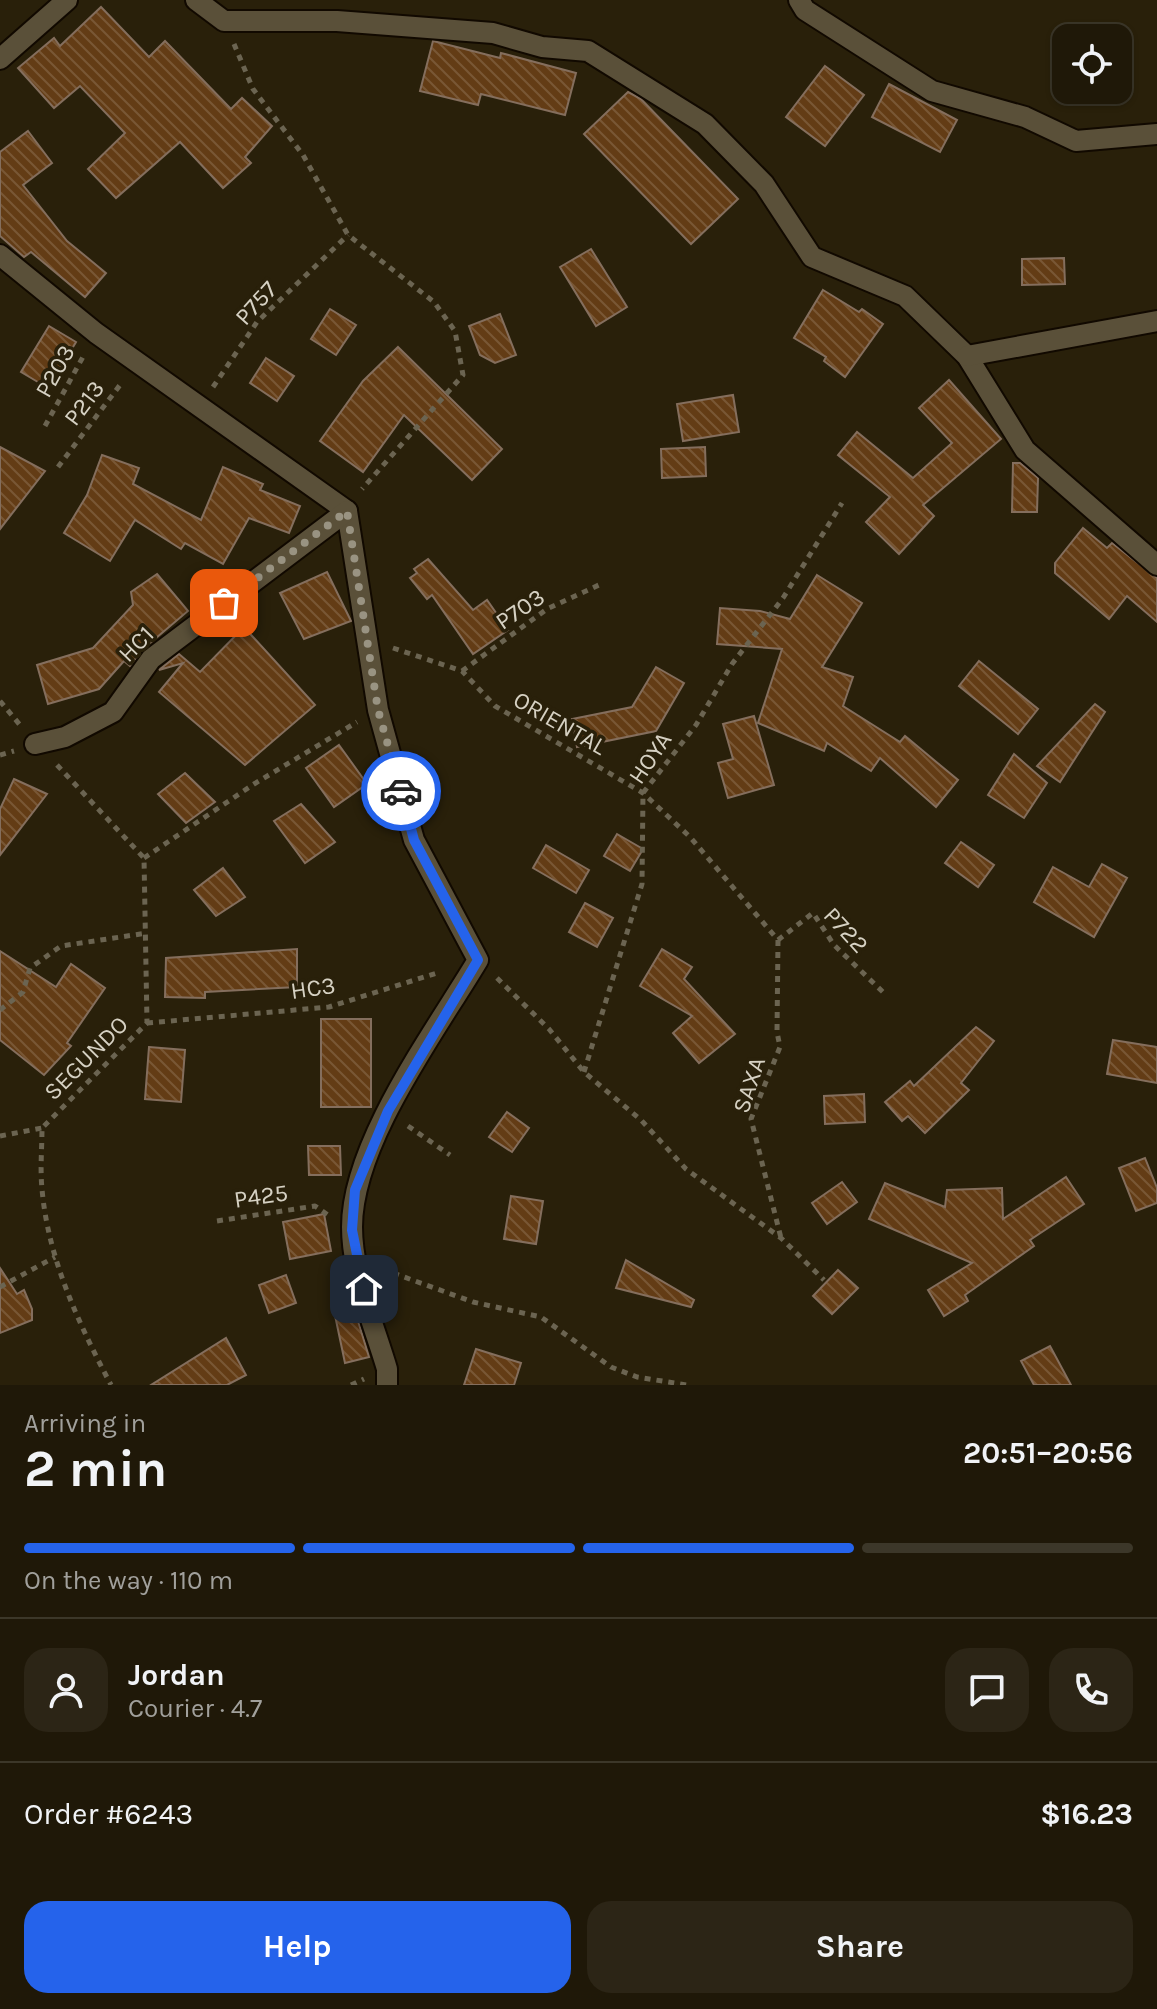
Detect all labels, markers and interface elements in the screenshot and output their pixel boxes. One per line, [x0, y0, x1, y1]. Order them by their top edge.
map controls [1052, 24, 1132, 104]
button: locate [1052, 24, 1132, 104]
street label: P757 [229, 275, 283, 331]
street label: P203 [29, 340, 81, 402]
street label: P213 [58, 375, 110, 431]
pin [190, 569, 258, 637]
icon: bag [202, 581, 246, 625]
street label: P703 [490, 583, 550, 635]
street label: HC1 [112, 620, 160, 668]
street label: ORIENTAL [508, 685, 612, 761]
street label: HOYA [623, 727, 678, 789]
courier [361, 751, 441, 831]
icon: car [379, 769, 423, 813]
street label: P722 [818, 901, 874, 959]
street label: HC3 [289, 971, 337, 1005]
street label: SEGUNDO [38, 1010, 134, 1106]
street label: SAXA [727, 1053, 771, 1117]
street label: P425 [232, 1178, 290, 1214]
pin [330, 1255, 398, 1323]
icon: home [342, 1267, 386, 1311]
text: Arriving in [24, 1408, 146, 1439]
text: 20:51–20:56 [963, 1435, 1133, 1471]
text: 2 min [24, 1438, 167, 1499]
text: On the way · 110 m [24, 1565, 233, 1596]
button: person [24, 1648, 108, 1732]
button: chat [945, 1648, 1029, 1732]
button: phone [1049, 1648, 1133, 1732]
text: Jordan [128, 1657, 225, 1693]
text: Courier · 4.7 [128, 1693, 262, 1724]
text: Order #6243 [24, 1796, 193, 1832]
text: $16.23 [1040, 1796, 1133, 1832]
button: Help [24, 1901, 571, 1993]
button: Share [587, 1901, 1133, 1993]

